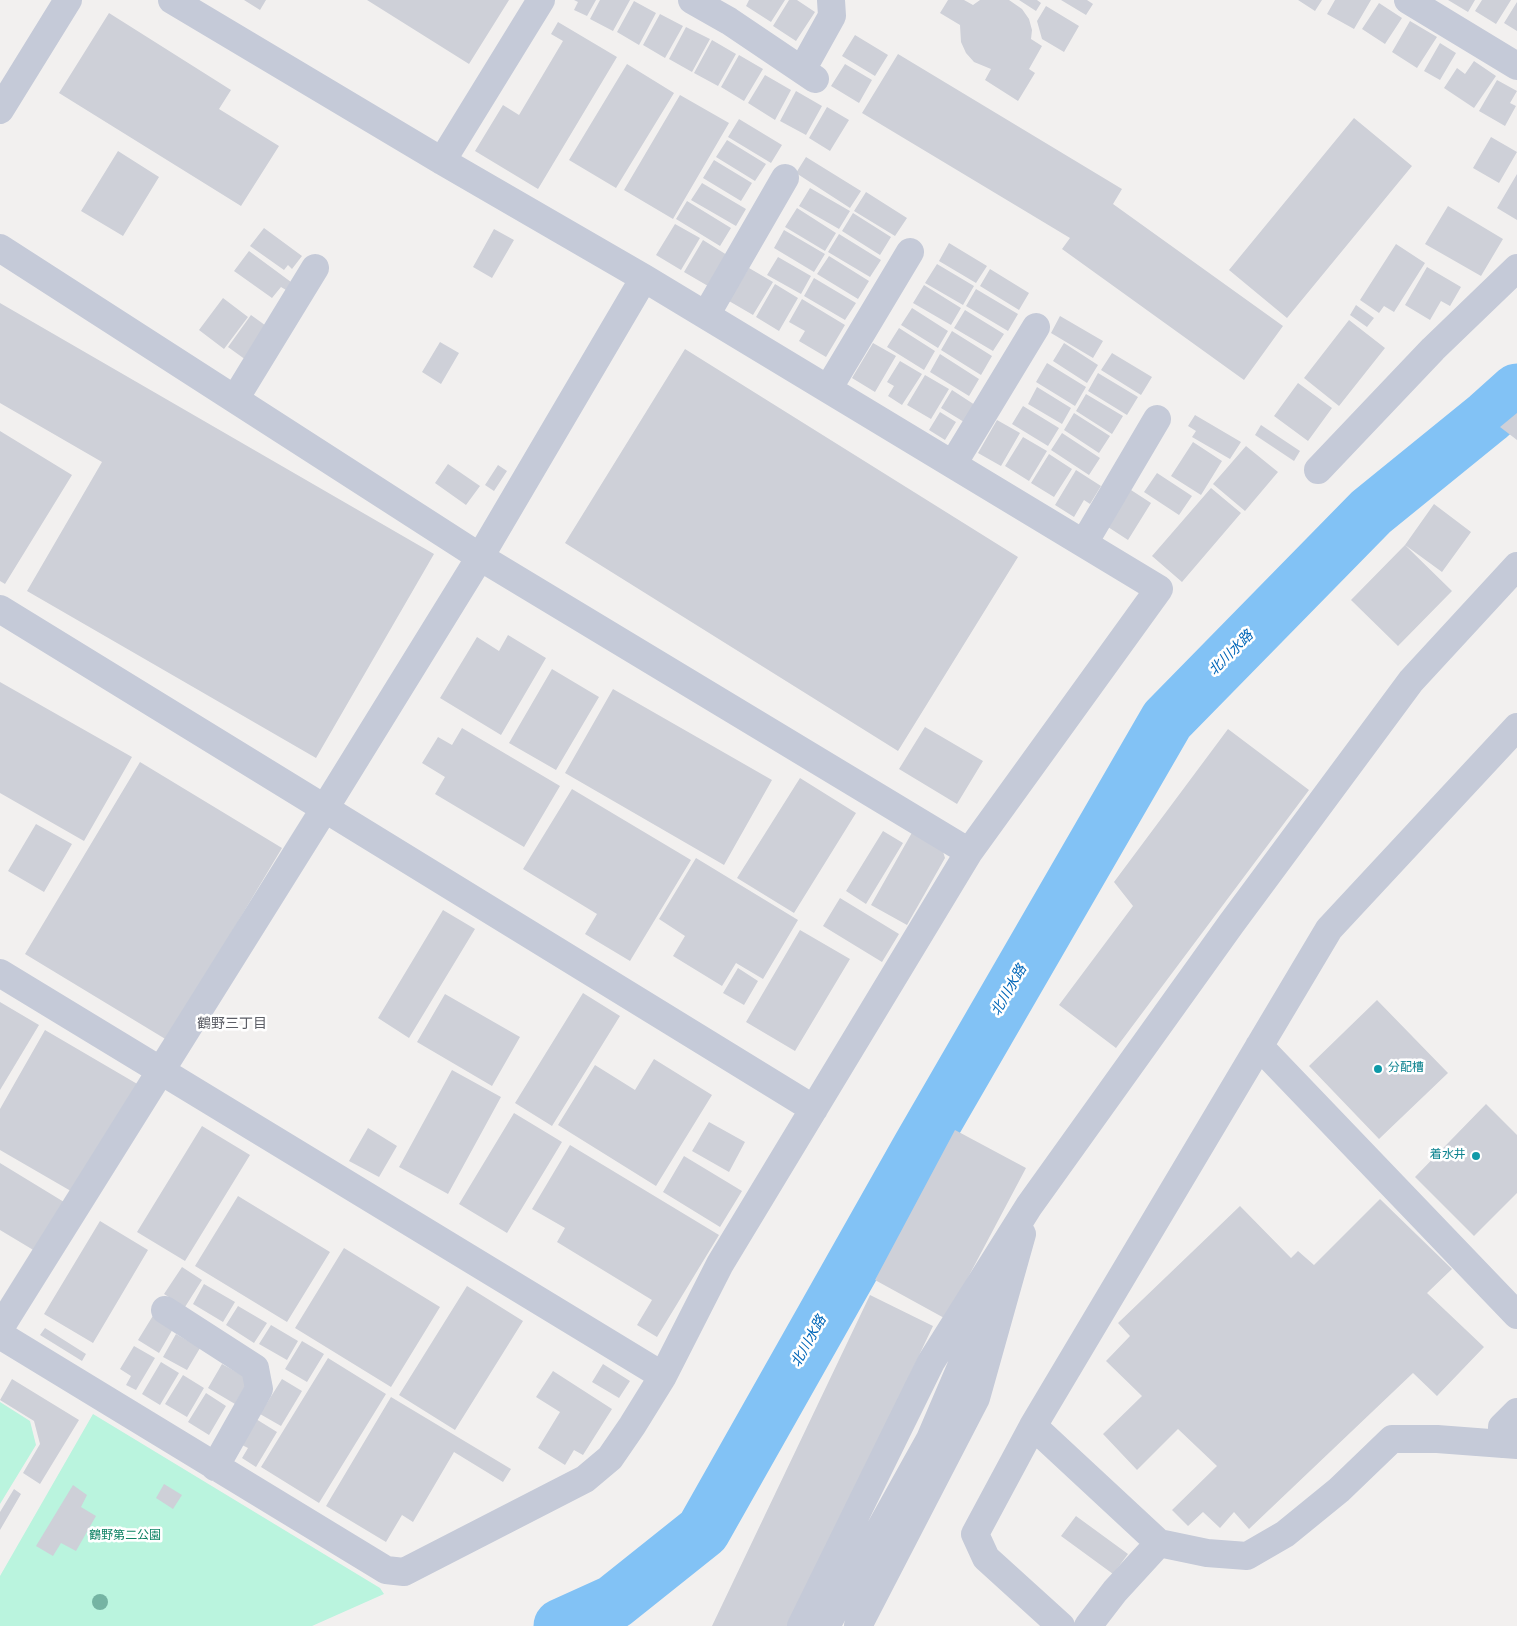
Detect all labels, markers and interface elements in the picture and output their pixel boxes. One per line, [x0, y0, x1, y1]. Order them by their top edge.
water label: 北川水路 [1206, 628, 1258, 680]
water label: 北川水路 [989, 963, 1031, 1019]
district label: 鶴野三丁目 [197, 1017, 267, 1033]
place label: 分配槽 [1388, 1062, 1424, 1076]
marker: 分配槽 [1372, 1063, 1384, 1075]
place label: 着水井 [1430, 1149, 1466, 1163]
marker: 着水井 [1470, 1150, 1482, 1162]
water label: 北川水路 [789, 1313, 831, 1371]
park label: 鶴野第二公園 [89, 1530, 161, 1544]

